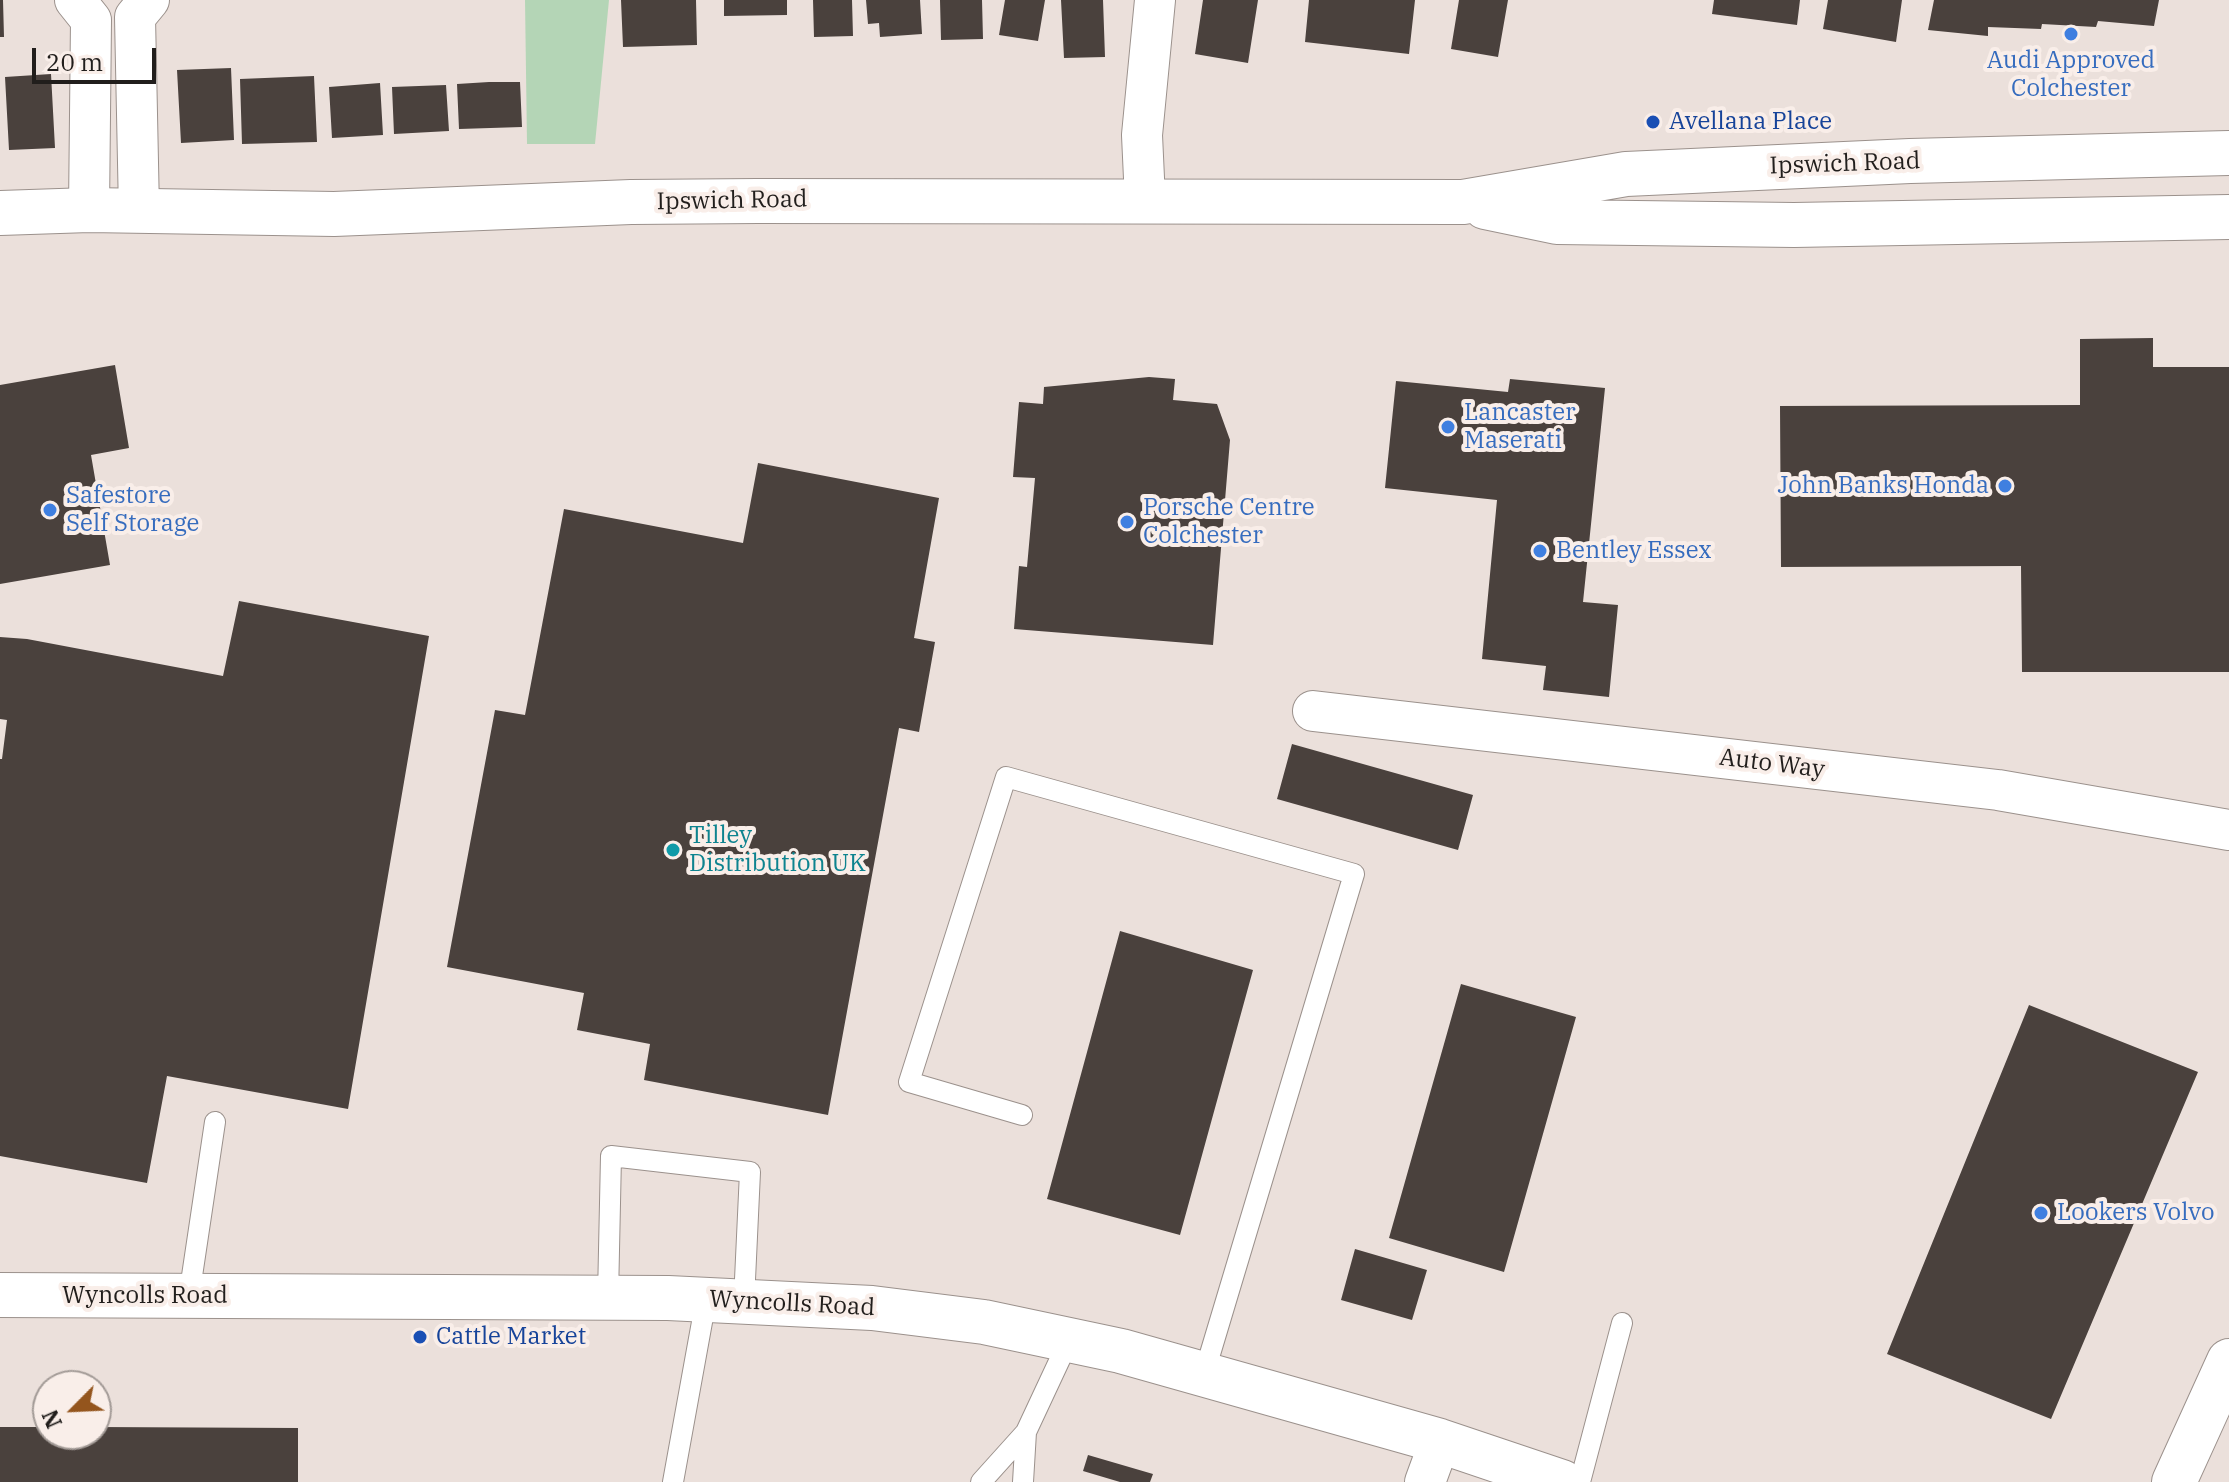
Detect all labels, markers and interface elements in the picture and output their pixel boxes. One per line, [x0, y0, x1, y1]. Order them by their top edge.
marker: Audi Approved Colchester [2062, 25, 2080, 43]
scale bar [36, 32, 160, 82]
text: 20 m [46, 46, 103, 78]
place label: Audi Approved Colchester [1987, 47, 2155, 103]
place label: Avellana Place [1669, 108, 1832, 136]
marker: Avellana Place [1644, 113, 1662, 131]
street label: Ipswich Road [1769, 147, 1921, 181]
street label: Ipswich Road [656, 185, 808, 217]
place label: Lancaster Maserati [1464, 399, 1576, 455]
marker: Lancaster Maserati [1439, 418, 1457, 436]
place label: John Banks Honda [1778, 472, 1989, 500]
marker: John Banks Honda [1996, 477, 2014, 495]
place label: Safestore Self Storage [66, 482, 199, 538]
place label: Porsche Centre Colchester [1143, 494, 1315, 550]
marker: Safestore Self Storage [41, 501, 59, 519]
marker: Porsche Centre Colchester [1118, 513, 1136, 531]
place label: Bentley Essex [1556, 537, 1712, 565]
marker: Bentley Essex [1531, 542, 1549, 560]
street label: Auto Way [1718, 743, 1826, 785]
place label: Tilley Distribution UK [689, 822, 866, 878]
marker: Tilley Distribution UK [664, 841, 682, 859]
place label: Lookers Volvo [2057, 1199, 2214, 1227]
marker: Lookers Volvo [2032, 1204, 2050, 1222]
street label: Wyncolls Road [62, 1282, 228, 1310]
street label: Wyncolls Road [708, 1285, 876, 1323]
place label: Cattle Market [436, 1323, 586, 1351]
marker: Cattle Market [411, 1328, 429, 1346]
north arrow [32, 1370, 112, 1450]
text: N [35, 1405, 68, 1433]

